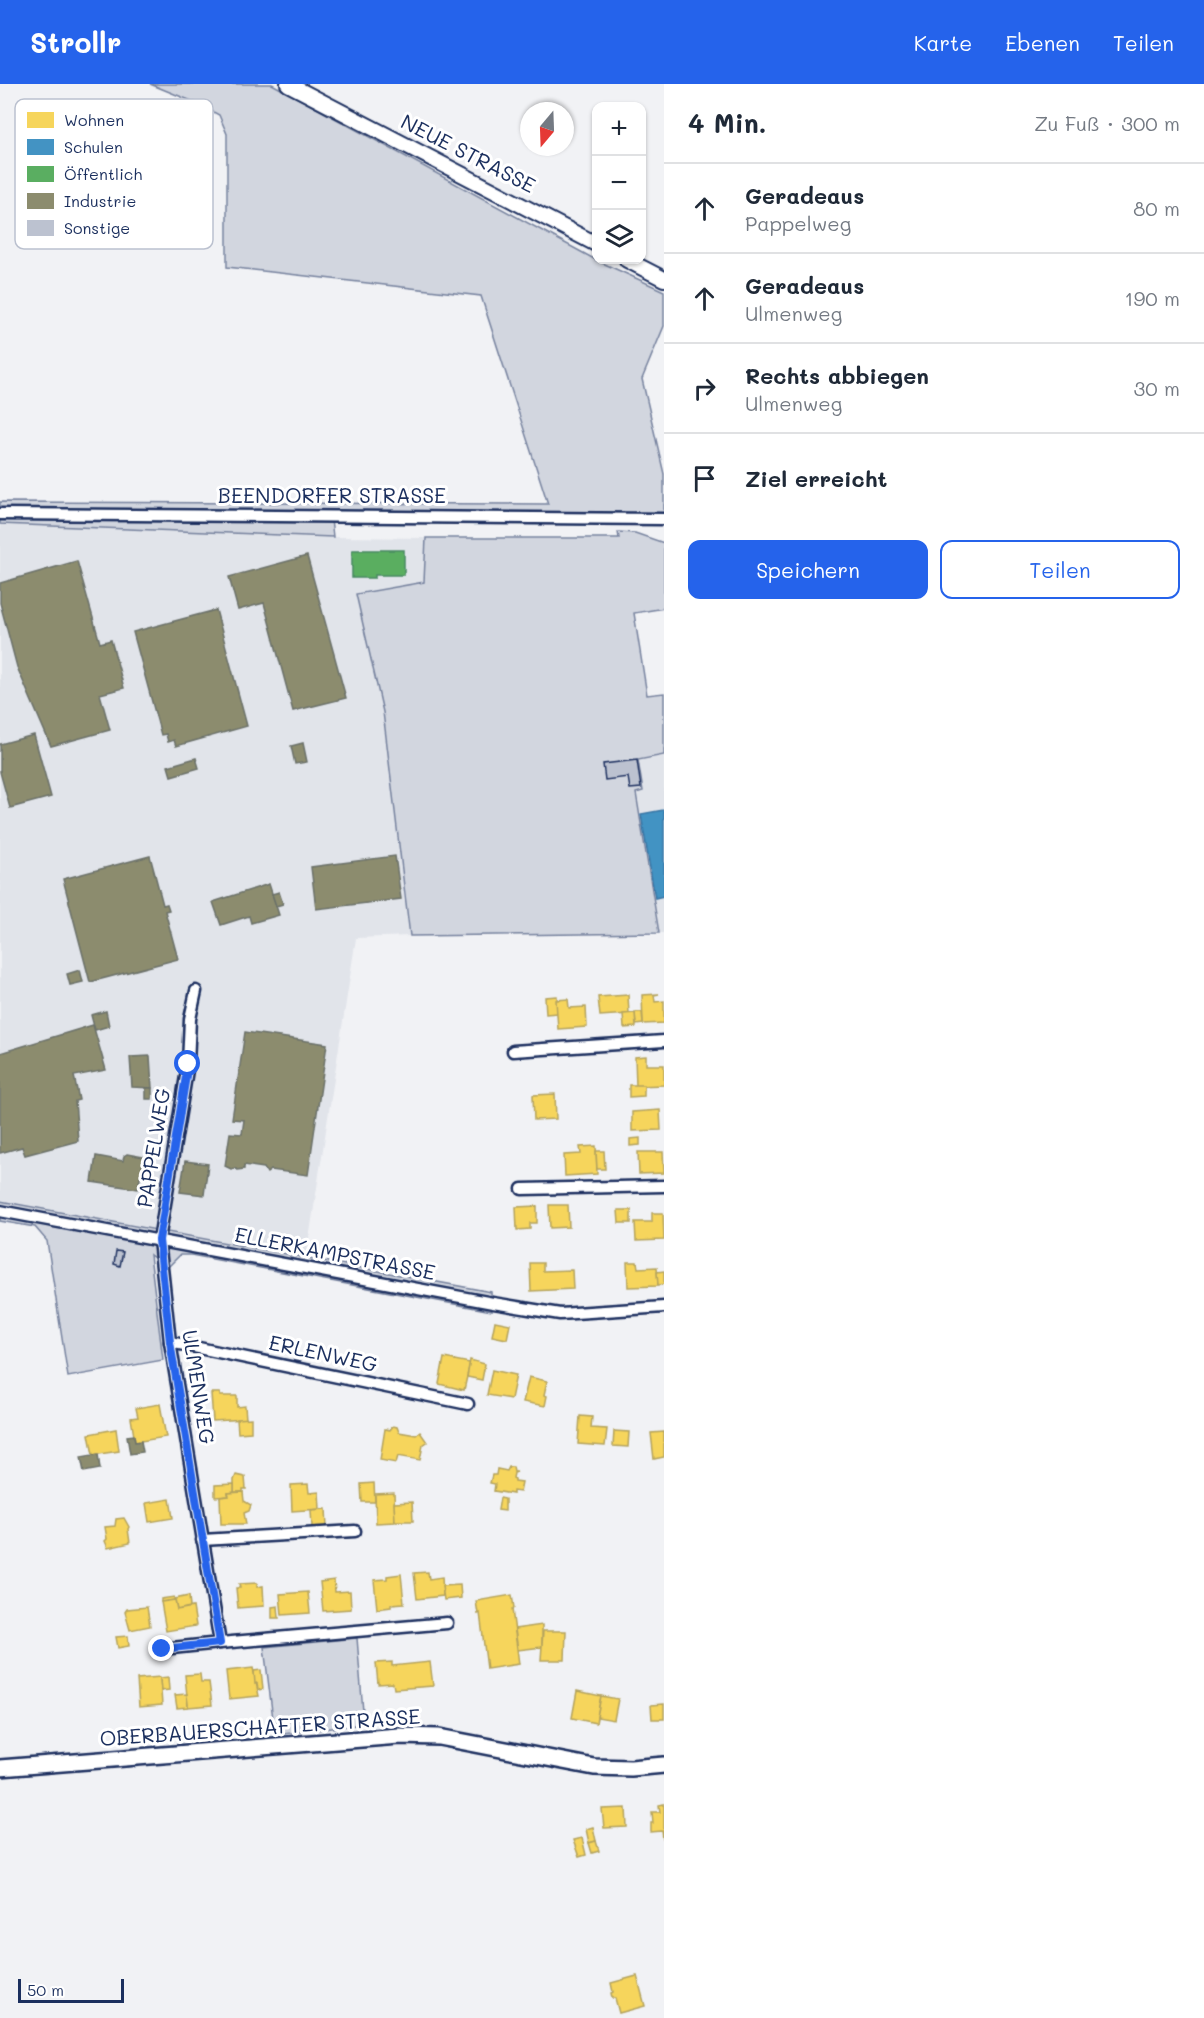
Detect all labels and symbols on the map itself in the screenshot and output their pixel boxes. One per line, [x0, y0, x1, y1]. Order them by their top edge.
legend [15, 99, 213, 249]
north arrow [520, 102, 574, 156]
street label: NEUE STRASSE [397, 107, 541, 198]
text: Wohnen [64, 109, 124, 130]
text: Schulen [64, 136, 123, 157]
text: Öffentlich [64, 163, 142, 184]
text: Industrie [64, 190, 136, 211]
text: Sonstige [64, 217, 130, 238]
street label: BEENDORFER STRASSE [218, 481, 446, 508]
route start [174, 1050, 200, 1076]
street label: PAPPELWEG [130, 1086, 175, 1209]
street label: ELLERKAMPSTRASSE [233, 1220, 438, 1285]
street label: ULMENWEG [177, 1328, 222, 1446]
street label: ERLENWEG [267, 1328, 380, 1377]
route end [148, 1635, 174, 1661]
street label: OBERBAUERSCHAFTER STRASSE [99, 1702, 421, 1751]
scale bar [18, 1976, 124, 2004]

